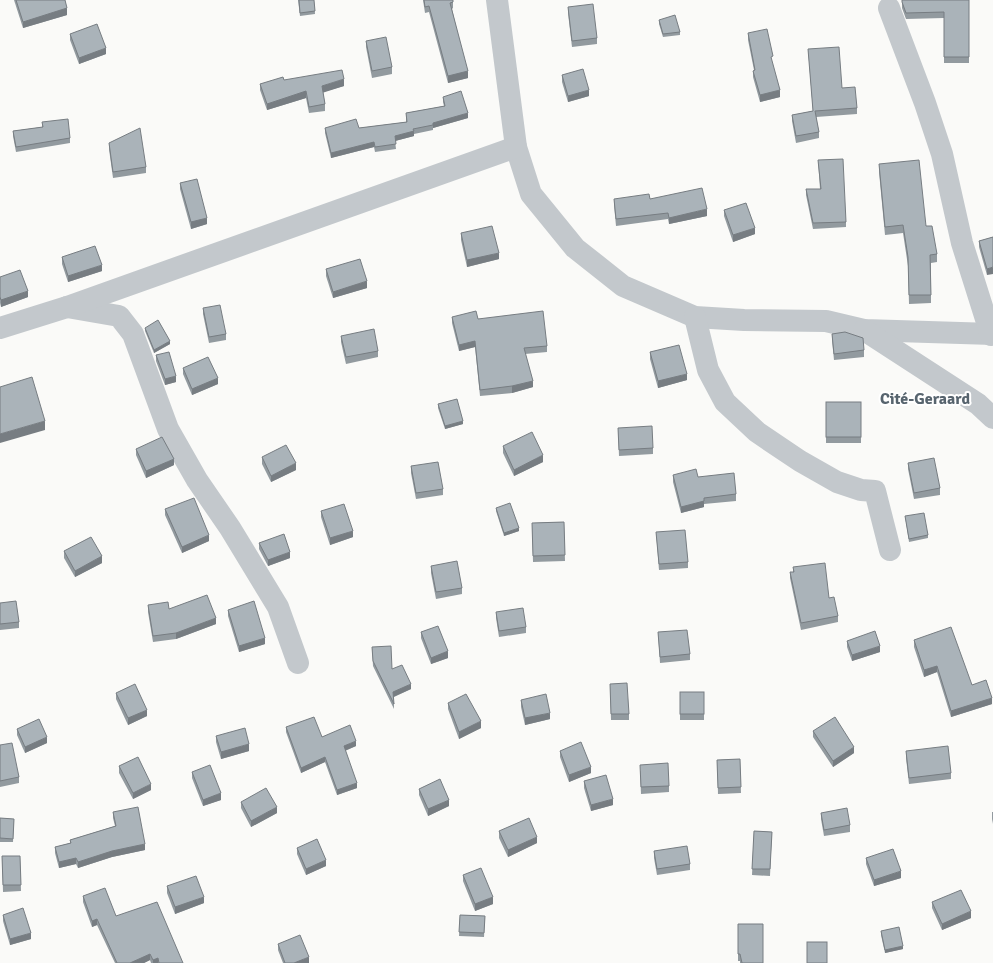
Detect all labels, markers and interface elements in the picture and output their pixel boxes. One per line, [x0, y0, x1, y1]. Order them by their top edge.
district label: Cité-Geraard [880, 389, 970, 409]

